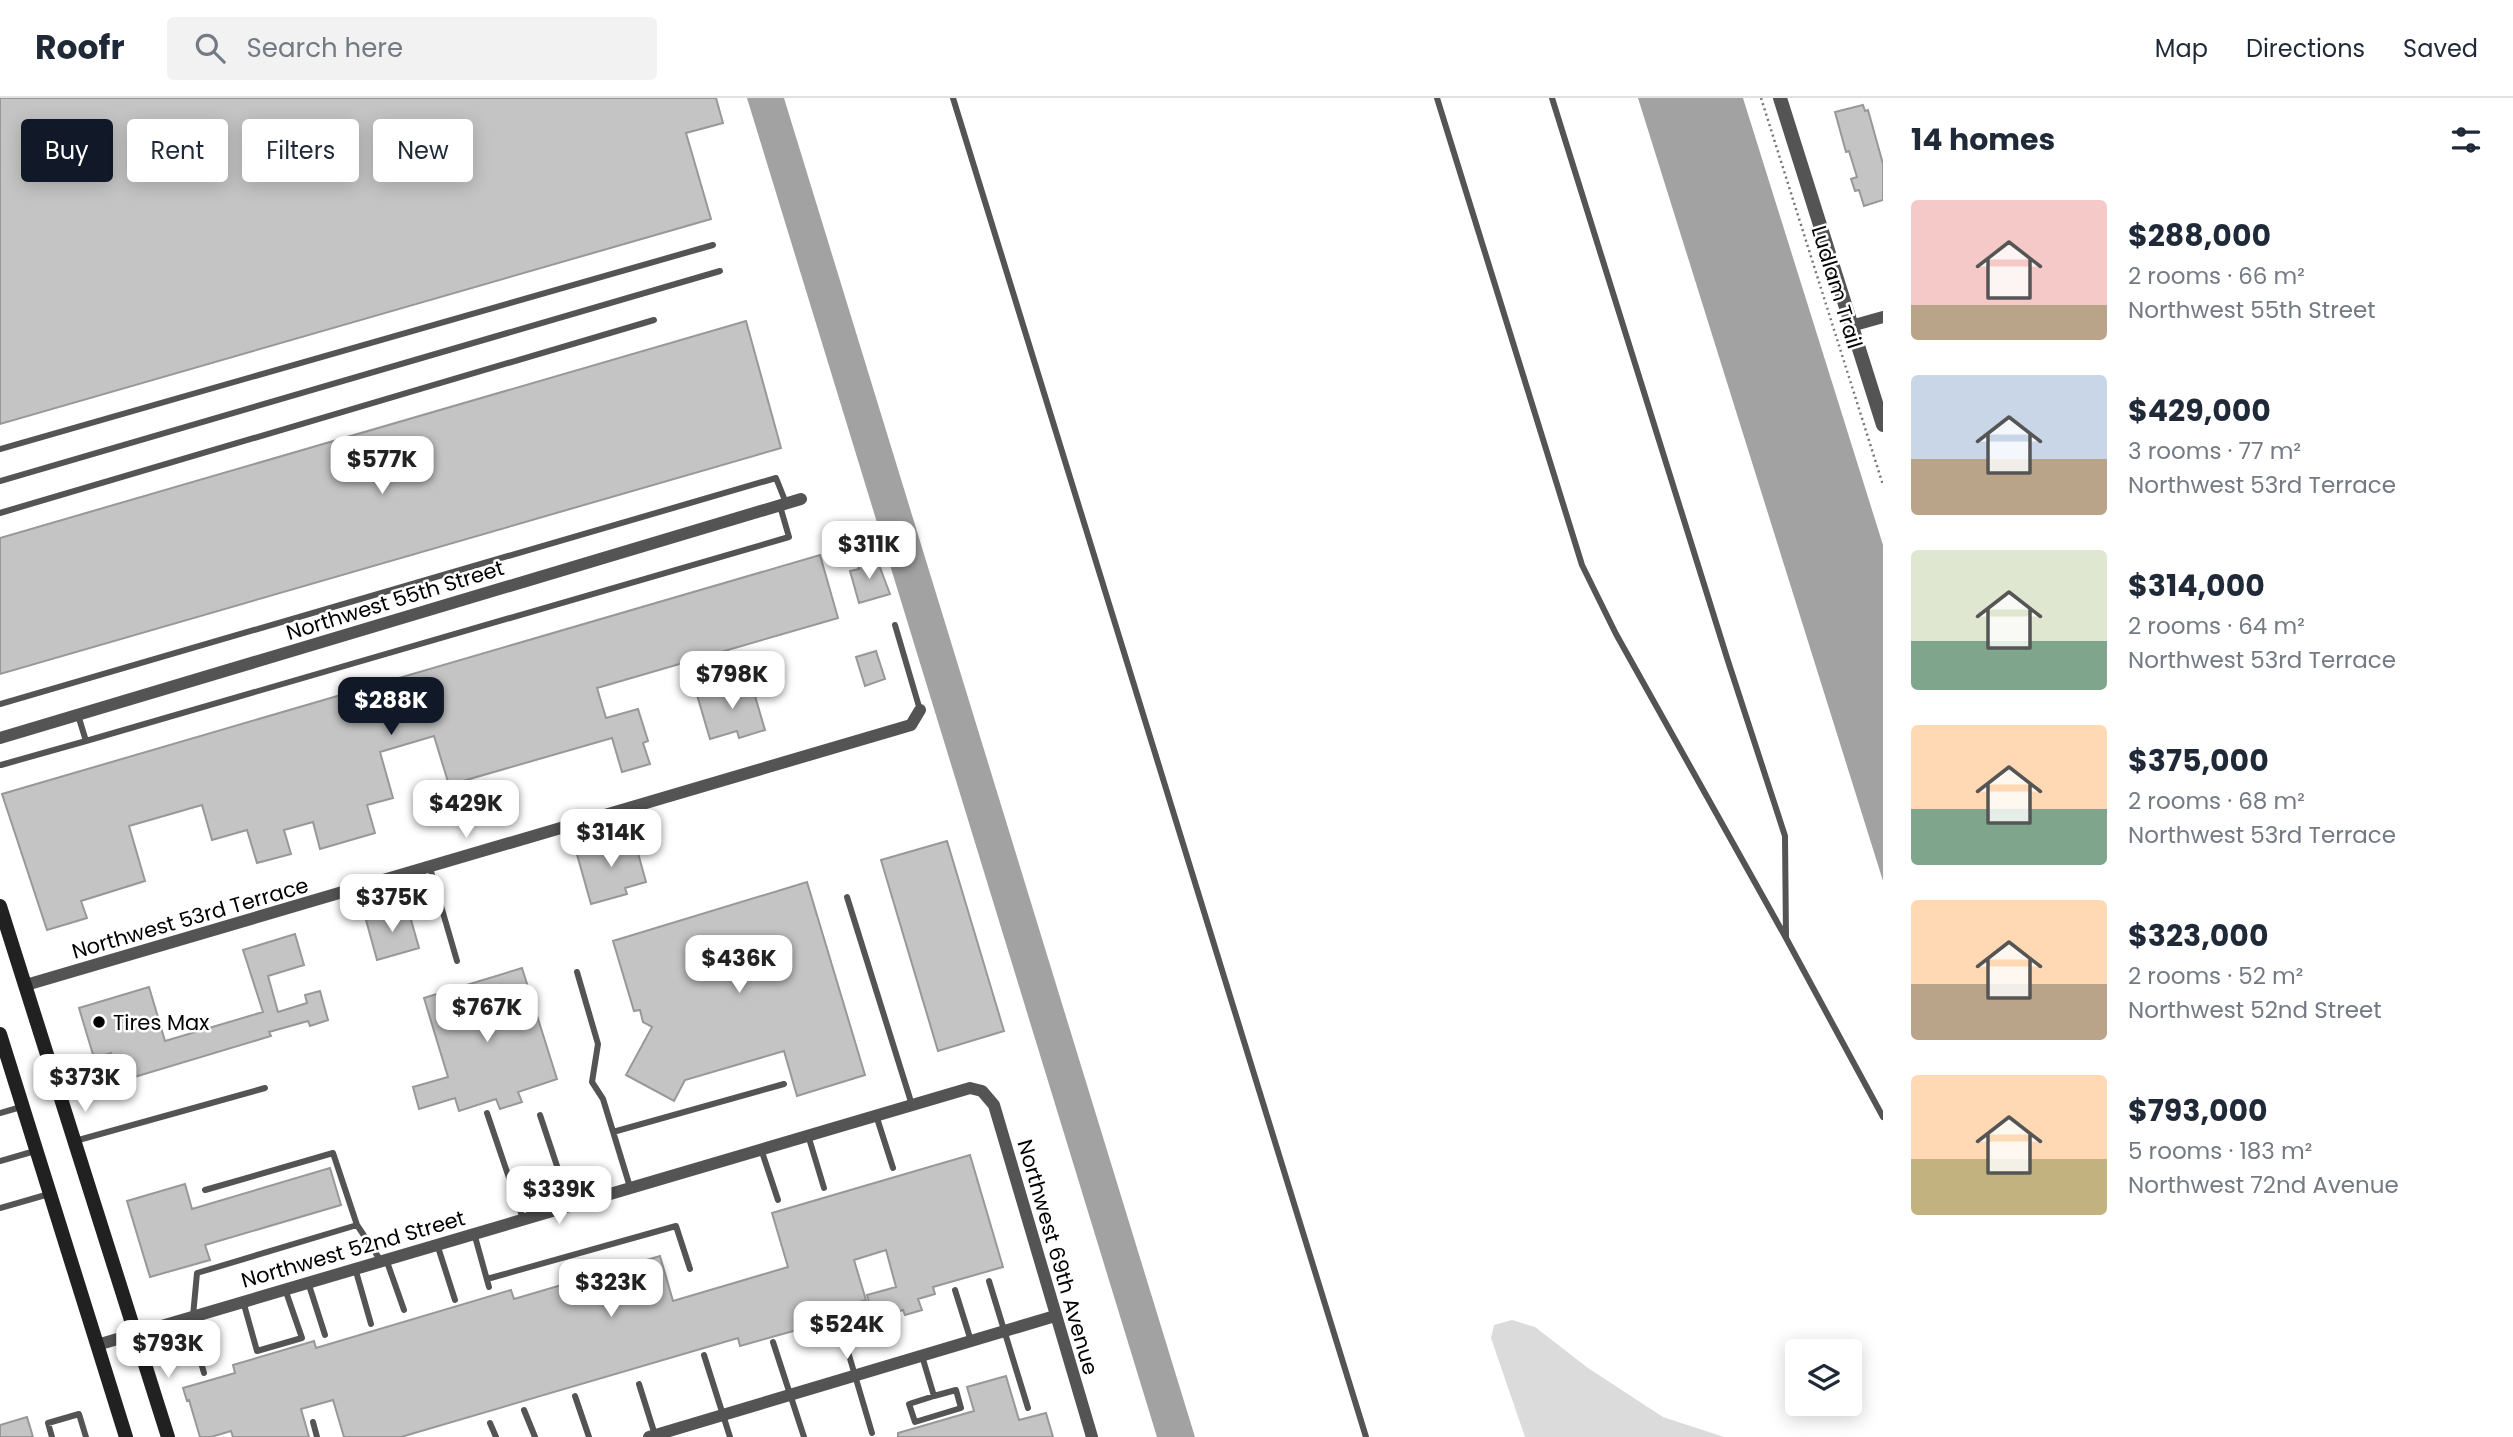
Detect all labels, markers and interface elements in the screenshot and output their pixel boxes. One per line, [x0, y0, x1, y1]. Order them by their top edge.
search box [167, 17, 657, 80]
text: Roofr [35, 24, 125, 71]
icon: search [191, 29, 229, 67]
text: Search here [247, 30, 403, 66]
text: Map [2155, 32, 2208, 65]
text: Directions [2246, 32, 2365, 65]
text: Saved [2403, 32, 2478, 65]
text: 14 homes [1911, 118, 2055, 161]
chip: Buy [21, 119, 113, 182]
chip: Rent [127, 119, 228, 182]
chip: Filters [242, 119, 359, 182]
chip: New [373, 119, 473, 182]
icon: filters [2447, 121, 2485, 159]
text: $288,000 [2128, 214, 2271, 257]
street label: Ludlam Trail [1805, 222, 1869, 352]
icon: home [1967, 228, 2051, 312]
text: 2 rooms · 66 m² [2128, 260, 2305, 292]
text: Northwest 55th Street [2128, 294, 2376, 326]
text: $429,000 [2128, 389, 2271, 432]
icon: home [1967, 403, 2051, 487]
text: 3 rooms · 77 m² [2128, 435, 2301, 467]
pin: $577K [333, 436, 431, 496]
text: $577K [347, 443, 417, 475]
text: Northwest 53rd Terrace [2128, 469, 2396, 501]
pin: $311K [820, 522, 918, 581]
text: $311K [838, 528, 900, 560]
street label: Northwest 55th Street [283, 553, 507, 647]
text: $314,000 [2128, 564, 2265, 607]
icon: home [1967, 578, 2051, 662]
text: 2 rooms · 64 m² [2128, 610, 2305, 642]
text: Northwest 53rd Terrace [2128, 644, 2396, 676]
pin: $798K [683, 652, 781, 711]
text: $798K [696, 658, 768, 690]
pin: $288K [342, 678, 440, 737]
text: $288K [354, 684, 428, 716]
text: $375,000 [2128, 739, 2269, 782]
icon: home [1967, 753, 2051, 837]
pin: $429K [417, 780, 515, 840]
text: 2 rooms · 68 m² [2128, 785, 2305, 817]
text: $429K [429, 787, 503, 819]
pin: $314K [562, 810, 660, 869]
text: $314K [576, 816, 646, 848]
text: Northwest 53rd Terrace [2128, 819, 2396, 851]
street label: Northwest 53rd Terrace [68, 870, 312, 966]
pin: $375K [343, 874, 441, 934]
text: $375K [356, 881, 428, 913]
text: $323,000 [2128, 914, 2268, 957]
icon: home [1967, 928, 2051, 1012]
pin: $436K [690, 936, 788, 995]
text: $436K [701, 942, 777, 974]
text: 2 rooms · 52 m² [2128, 960, 2303, 992]
pin: $767K [438, 984, 536, 1044]
text: $767K [452, 991, 522, 1023]
text: Northwest 52nd Street [2128, 994, 2382, 1026]
place label: Tires Max [113, 1008, 209, 1037]
marker: Tires Max [91, 1014, 107, 1030]
pin: $373K [36, 1054, 134, 1114]
text: $373K [49, 1061, 121, 1093]
text: $793,000 [2128, 1089, 2268, 1132]
icon: home [1967, 1103, 2051, 1187]
text: 5 rooms · 183 m² [2128, 1135, 2312, 1167]
street label: Northwest 69th Avenue [1010, 1136, 1106, 1378]
pin: $339K [510, 1166, 608, 1226]
text: Northwest 72nd Avenue [2128, 1169, 2399, 1201]
text: $339K [522, 1173, 596, 1205]
street label: Northwest 52nd Street [238, 1203, 468, 1295]
pin: $323K [562, 1260, 660, 1319]
text: $323K [575, 1266, 647, 1298]
pin: $524K [798, 1302, 896, 1361]
text: $524K [810, 1308, 884, 1340]
pin: $793K [119, 1320, 217, 1380]
text: $793K [132, 1327, 204, 1359]
map controls [1785, 1339, 1862, 1416]
button: layers [1785, 1339, 1862, 1416]

